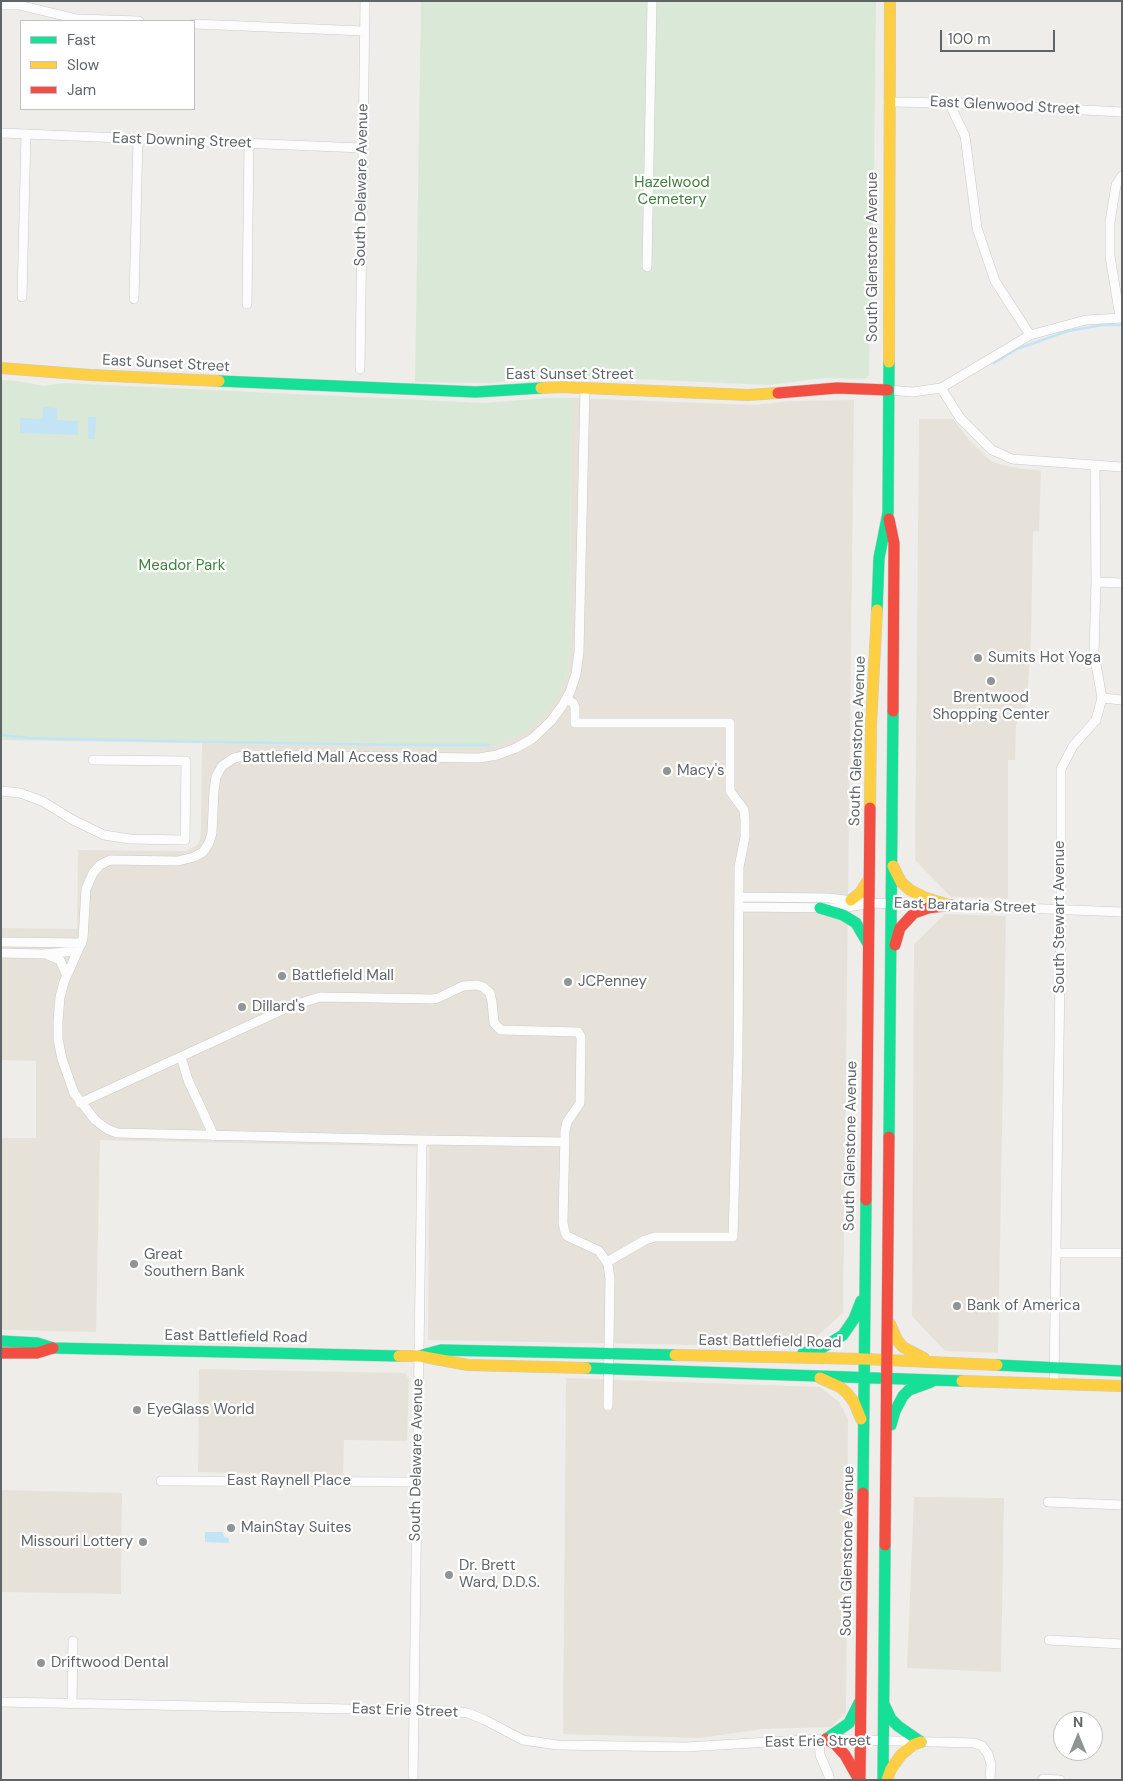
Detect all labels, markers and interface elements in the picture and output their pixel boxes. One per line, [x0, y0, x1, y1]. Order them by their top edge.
legend [20, 20, 195, 110]
scale bar [943, 20, 1058, 52]
text: 100 m [948, 29, 991, 49]
text: Fast [67, 30, 96, 50]
text: Slow [67, 55, 99, 75]
text: Jam [67, 80, 96, 100]
street label: East Glenwood Street [929, 93, 1081, 119]
street label: South Delaware Avenue [352, 103, 372, 267]
street label: East Downing Street [112, 130, 252, 152]
street label: South Glenstone Avenue [864, 172, 882, 342]
park label: Hazelwood Cemetery [634, 174, 710, 209]
street label: East Sunset Street [102, 352, 230, 376]
street label: East Sunset Street [506, 366, 634, 384]
park label: Meador Park [139, 557, 225, 575]
place label: Sumits Hot Yoga [988, 649, 1101, 667]
marker: Sumits Hot Yoga [972, 652, 984, 664]
street label: South Glenstone Avenue [846, 656, 870, 826]
marker: Brentwood Shopping Center [985, 675, 997, 687]
place label: Brentwood Shopping Center [932, 689, 1050, 724]
street label: Battlefield Mall Access Road [243, 749, 437, 767]
place label: Macy's [677, 762, 725, 780]
marker: Macy's [661, 765, 673, 777]
street label: South Stewart Avenue [1051, 841, 1069, 993]
street label: East Barataria Street [894, 895, 1036, 917]
place label: Battlefield Mall [292, 967, 394, 985]
marker: Battlefield Mall [276, 970, 288, 982]
place label: JCPenney [578, 973, 647, 991]
marker: JCPenney [562, 976, 574, 988]
place label: Dillard's [252, 998, 305, 1016]
marker: Dillard's [236, 1001, 248, 1013]
street label: South Glenstone Avenue [841, 1061, 861, 1231]
place label: Great Southern Bank [144, 1246, 245, 1281]
marker: Great Southern Bank [128, 1258, 140, 1270]
place label: Bank of America [967, 1297, 1080, 1315]
marker: Bank of America [951, 1300, 963, 1312]
street label: East Battlefield Road [164, 1327, 308, 1347]
street label: East Battlefield Road [698, 1332, 842, 1352]
street label: South Delaware Avenue [407, 1378, 427, 1542]
place label: EyeGlass World [147, 1401, 255, 1419]
marker: EyeGlass World [131, 1404, 143, 1416]
street label: South Glenstone Avenue [838, 1466, 858, 1636]
street label: East Raynell Place [227, 1472, 351, 1490]
place label: MainStay Suites [241, 1519, 351, 1537]
marker: MainStay Suites [225, 1522, 237, 1534]
place label: Missouri Lottery [21, 1533, 133, 1551]
marker: Missouri Lottery [137, 1536, 149, 1548]
place label: Dr. Brett Ward, D.D.S. [459, 1557, 540, 1592]
marker: Dr. Brett Ward, D.D.S. [443, 1569, 455, 1581]
place label: Driftwood Dental [51, 1654, 169, 1672]
marker: Driftwood Dental [35, 1657, 47, 1669]
street label: East Erie Street [352, 1700, 458, 1722]
north arrow [1053, 1711, 1103, 1761]
text: N [1073, 1713, 1083, 1731]
street label: East Erie Street [765, 1732, 871, 1752]

